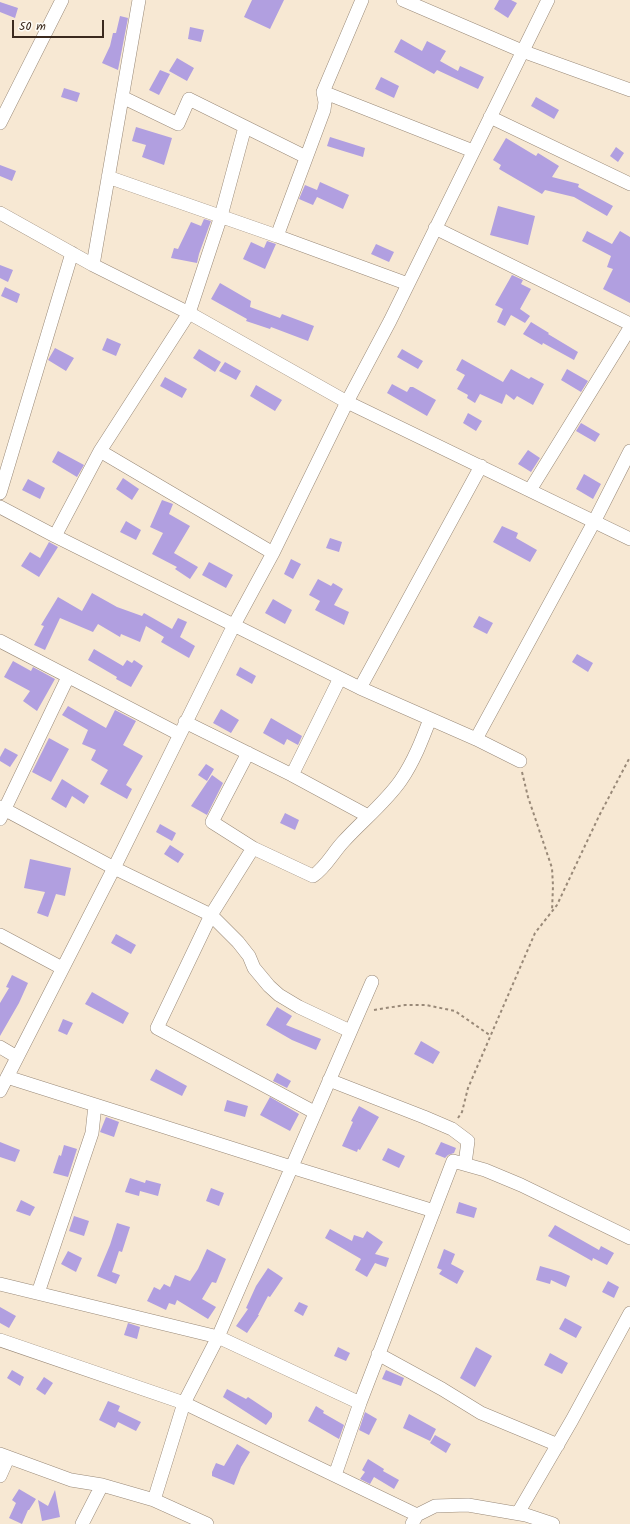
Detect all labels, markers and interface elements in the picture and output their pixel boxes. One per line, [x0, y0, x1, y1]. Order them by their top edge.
scale bar [14, 12, 106, 38]
text: 50 m [19, 17, 46, 36]

